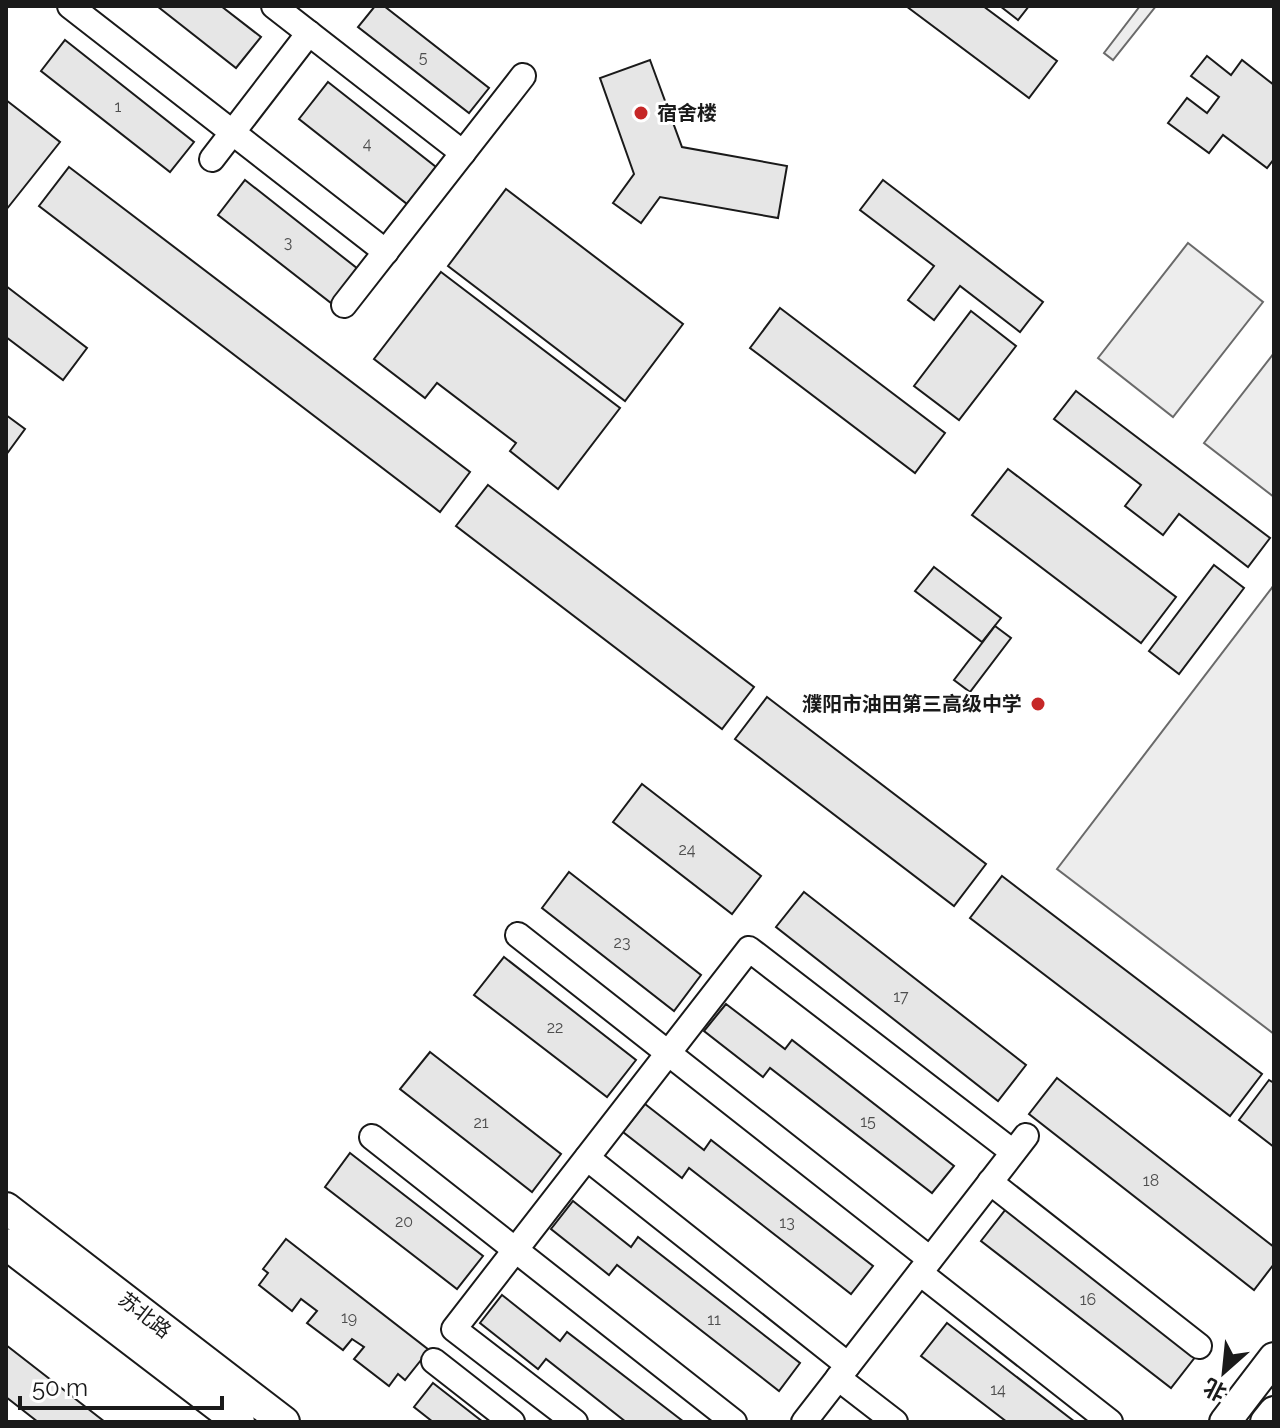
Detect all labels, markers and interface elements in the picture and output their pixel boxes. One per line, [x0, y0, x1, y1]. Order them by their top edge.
house number: 5 [419, 48, 428, 67]
house number: 1 [115, 97, 122, 116]
place label: 宿舍楼 [657, 101, 717, 125]
marker: 宿舍楼 [632, 104, 650, 122]
house number: 4 [363, 134, 372, 153]
house number: 3 [284, 233, 292, 252]
place label: 濮阳市油田第三高级中学 [802, 692, 1022, 716]
marker: 濮阳市油田第三高级中学 [1029, 695, 1047, 713]
house number: 24 [678, 840, 696, 859]
house number: 23 [614, 933, 630, 952]
house number: 17 [893, 987, 909, 1006]
house number: 22 [547, 1018, 563, 1037]
house number: 15 [860, 1112, 876, 1131]
house number: 21 [473, 1113, 489, 1132]
house number: 18 [1143, 1171, 1159, 1190]
house number: 20 [395, 1212, 413, 1231]
house number: 13 [779, 1213, 795, 1232]
street label: 苏北路 [114, 1287, 176, 1343]
house number: 16 [1080, 1290, 1096, 1309]
house number: 19 [341, 1308, 357, 1327]
house number: 11 [707, 1310, 721, 1329]
north arrow [1184, 1332, 1264, 1412]
scale bar [20, 1360, 222, 1410]
text: 50 m [32, 1373, 88, 1402]
text: 北 [1199, 1373, 1231, 1406]
house number: 14 [990, 1380, 1006, 1399]

